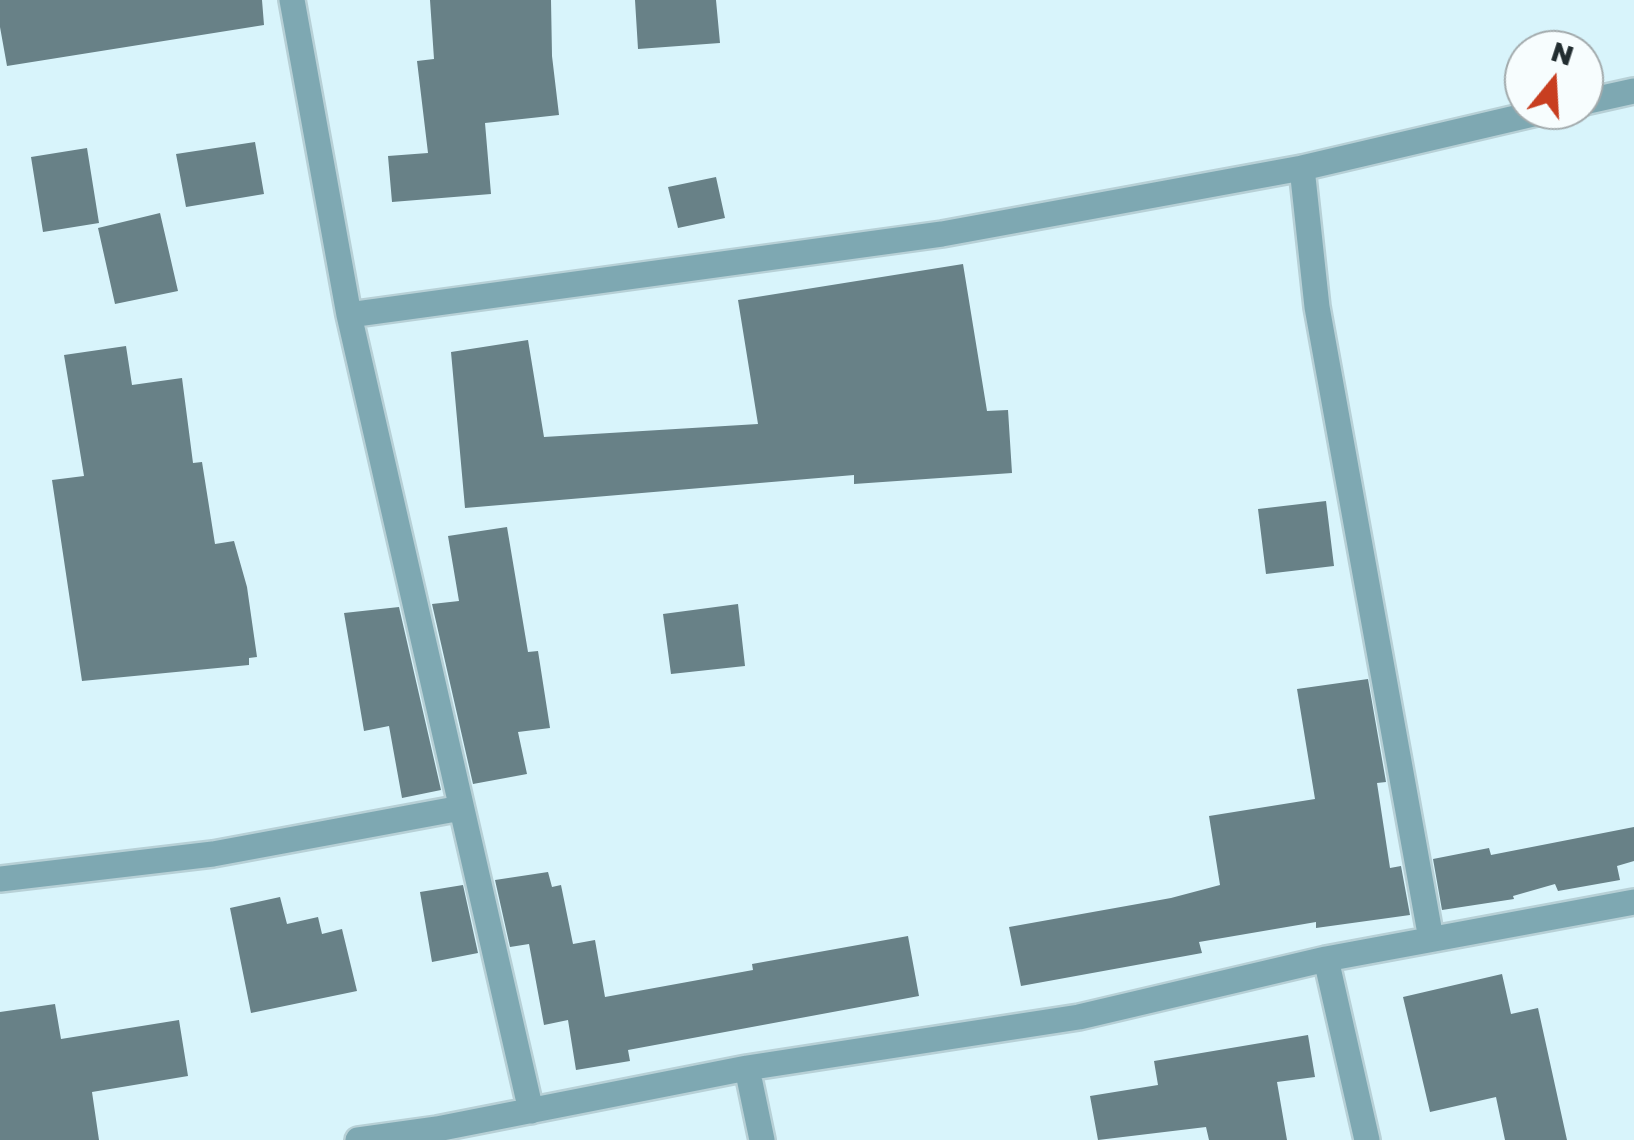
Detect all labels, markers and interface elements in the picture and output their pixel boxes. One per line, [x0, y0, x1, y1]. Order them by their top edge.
north arrow [1504, 30, 1604, 130]
text: N [1548, 34, 1578, 72]

